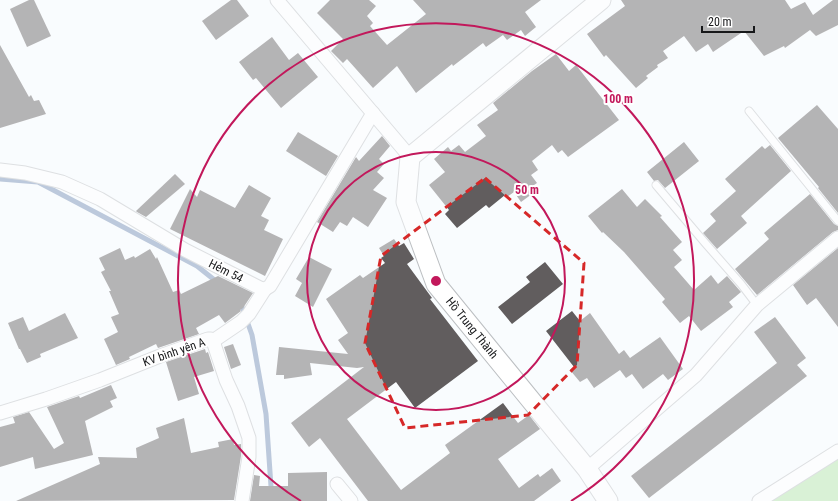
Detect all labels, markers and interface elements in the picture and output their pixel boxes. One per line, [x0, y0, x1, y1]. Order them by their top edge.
scale bar [702, 8, 754, 34]
text: 20 m [708, 15, 732, 29]
text: 100 m [603, 92, 633, 106]
text: 50 m [515, 183, 539, 197]
street label: Hẻm 54 [206, 256, 246, 286]
centre of rings [429, 274, 443, 288]
street label: Hồ Trung Thành [443, 294, 501, 362]
street label: KV bình yên A [141, 335, 207, 369]

